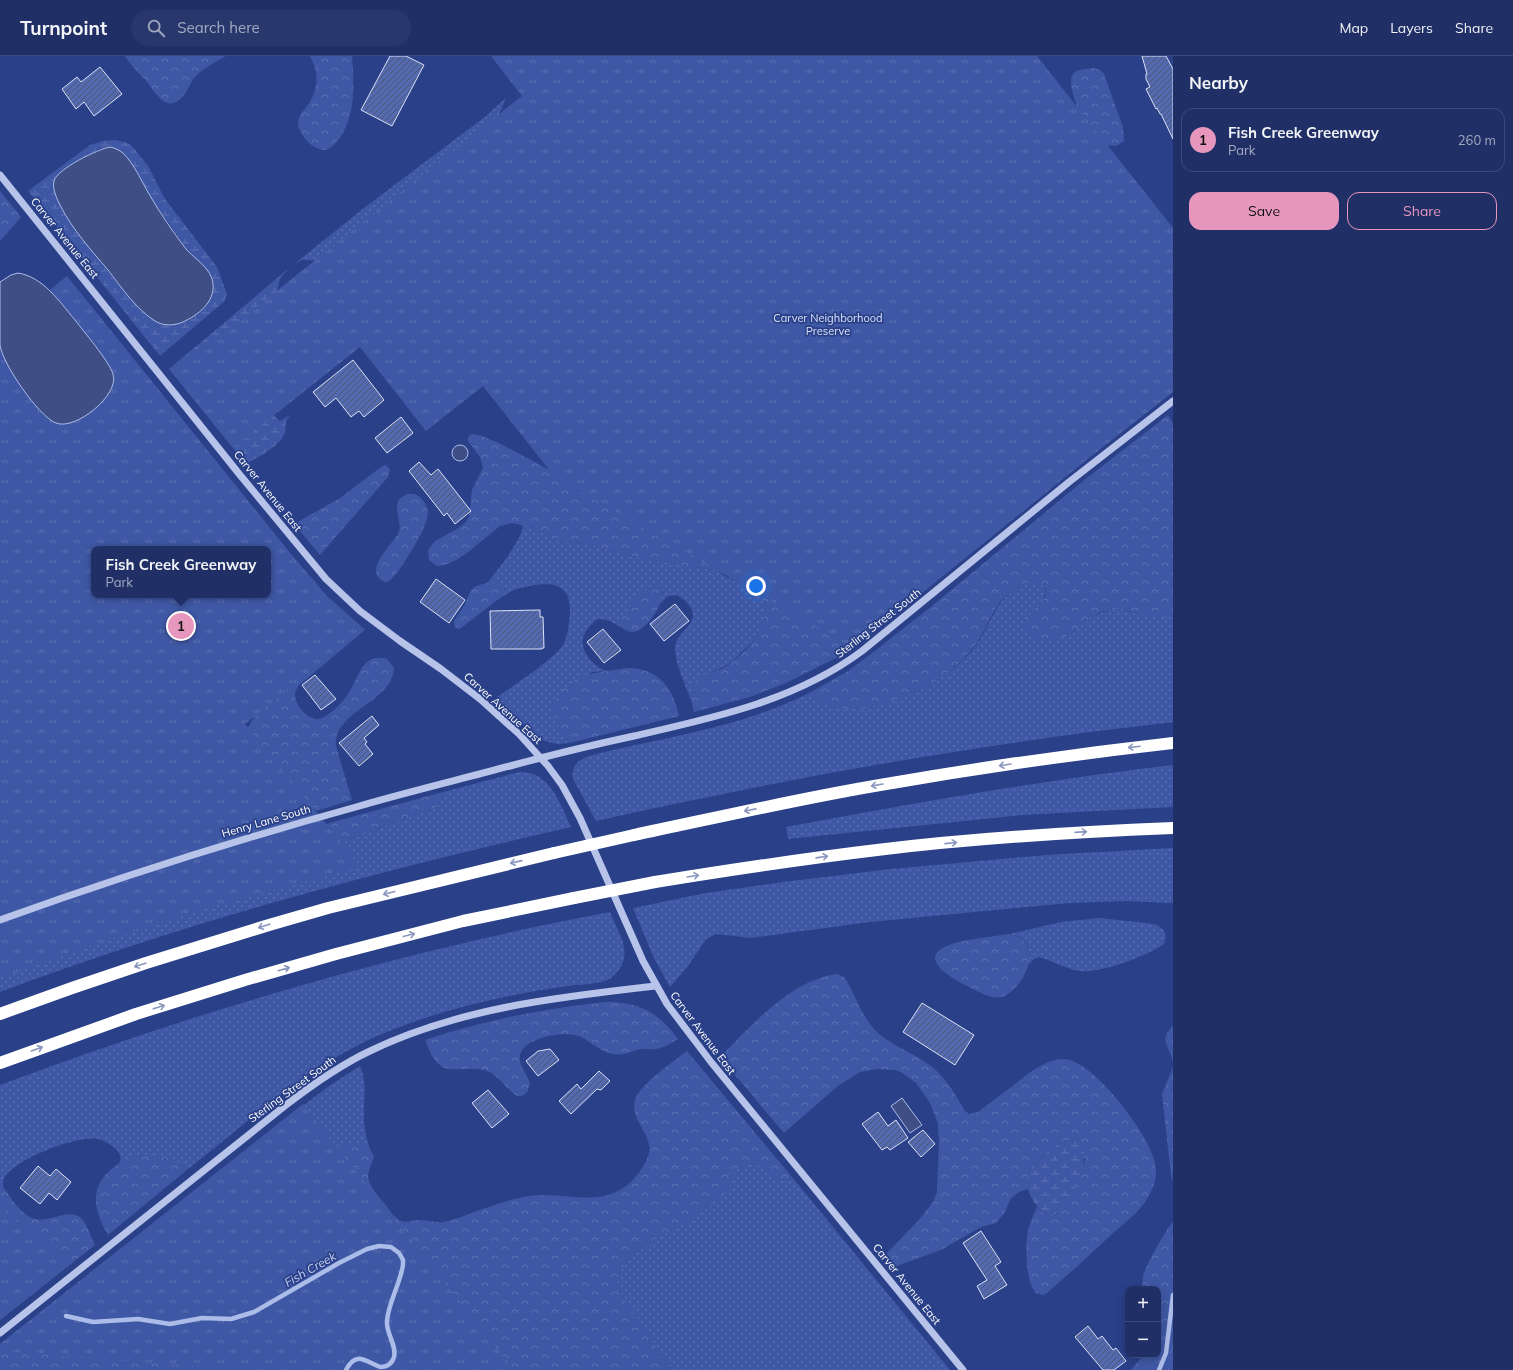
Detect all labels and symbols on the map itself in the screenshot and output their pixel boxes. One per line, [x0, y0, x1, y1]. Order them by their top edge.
street label: Carver Avenue East [28, 195, 102, 281]
park label: Carver Neighborhood Preserve [773, 311, 883, 338]
street label: Carver Avenue East [231, 448, 305, 534]
your location [746, 576, 766, 596]
street label: Sterling Street South [832, 585, 924, 661]
pin: 1 [168, 611, 194, 641]
street label: Carver Avenue East [461, 669, 545, 747]
one-way arrow [1128, 744, 1141, 751]
one-way arrow [999, 761, 1012, 769]
one-way arrow [871, 782, 884, 790]
street label: Henry Lane South [220, 802, 312, 840]
one-way arrow [743, 807, 756, 815]
one-way arrow [1074, 829, 1087, 836]
one-way arrow [944, 839, 957, 846]
one-way arrow [815, 853, 828, 861]
one-way arrow [510, 859, 523, 867]
one-way arrow [686, 872, 699, 880]
one-way arrow [383, 889, 396, 897]
one-way arrow [258, 923, 270, 931]
one-way arrow [402, 931, 415, 938]
one-way arrow [133, 962, 146, 969]
one-way arrow [277, 965, 290, 972]
street label: Carver Avenue East [667, 989, 739, 1077]
one-way arrow [153, 1003, 166, 1010]
one-way arrow [30, 1045, 42, 1053]
street label: Sterling Street South [245, 1053, 339, 1125]
street label: Carver Avenue East [870, 1241, 944, 1327]
water label: Fish Creek [281, 1248, 339, 1290]

